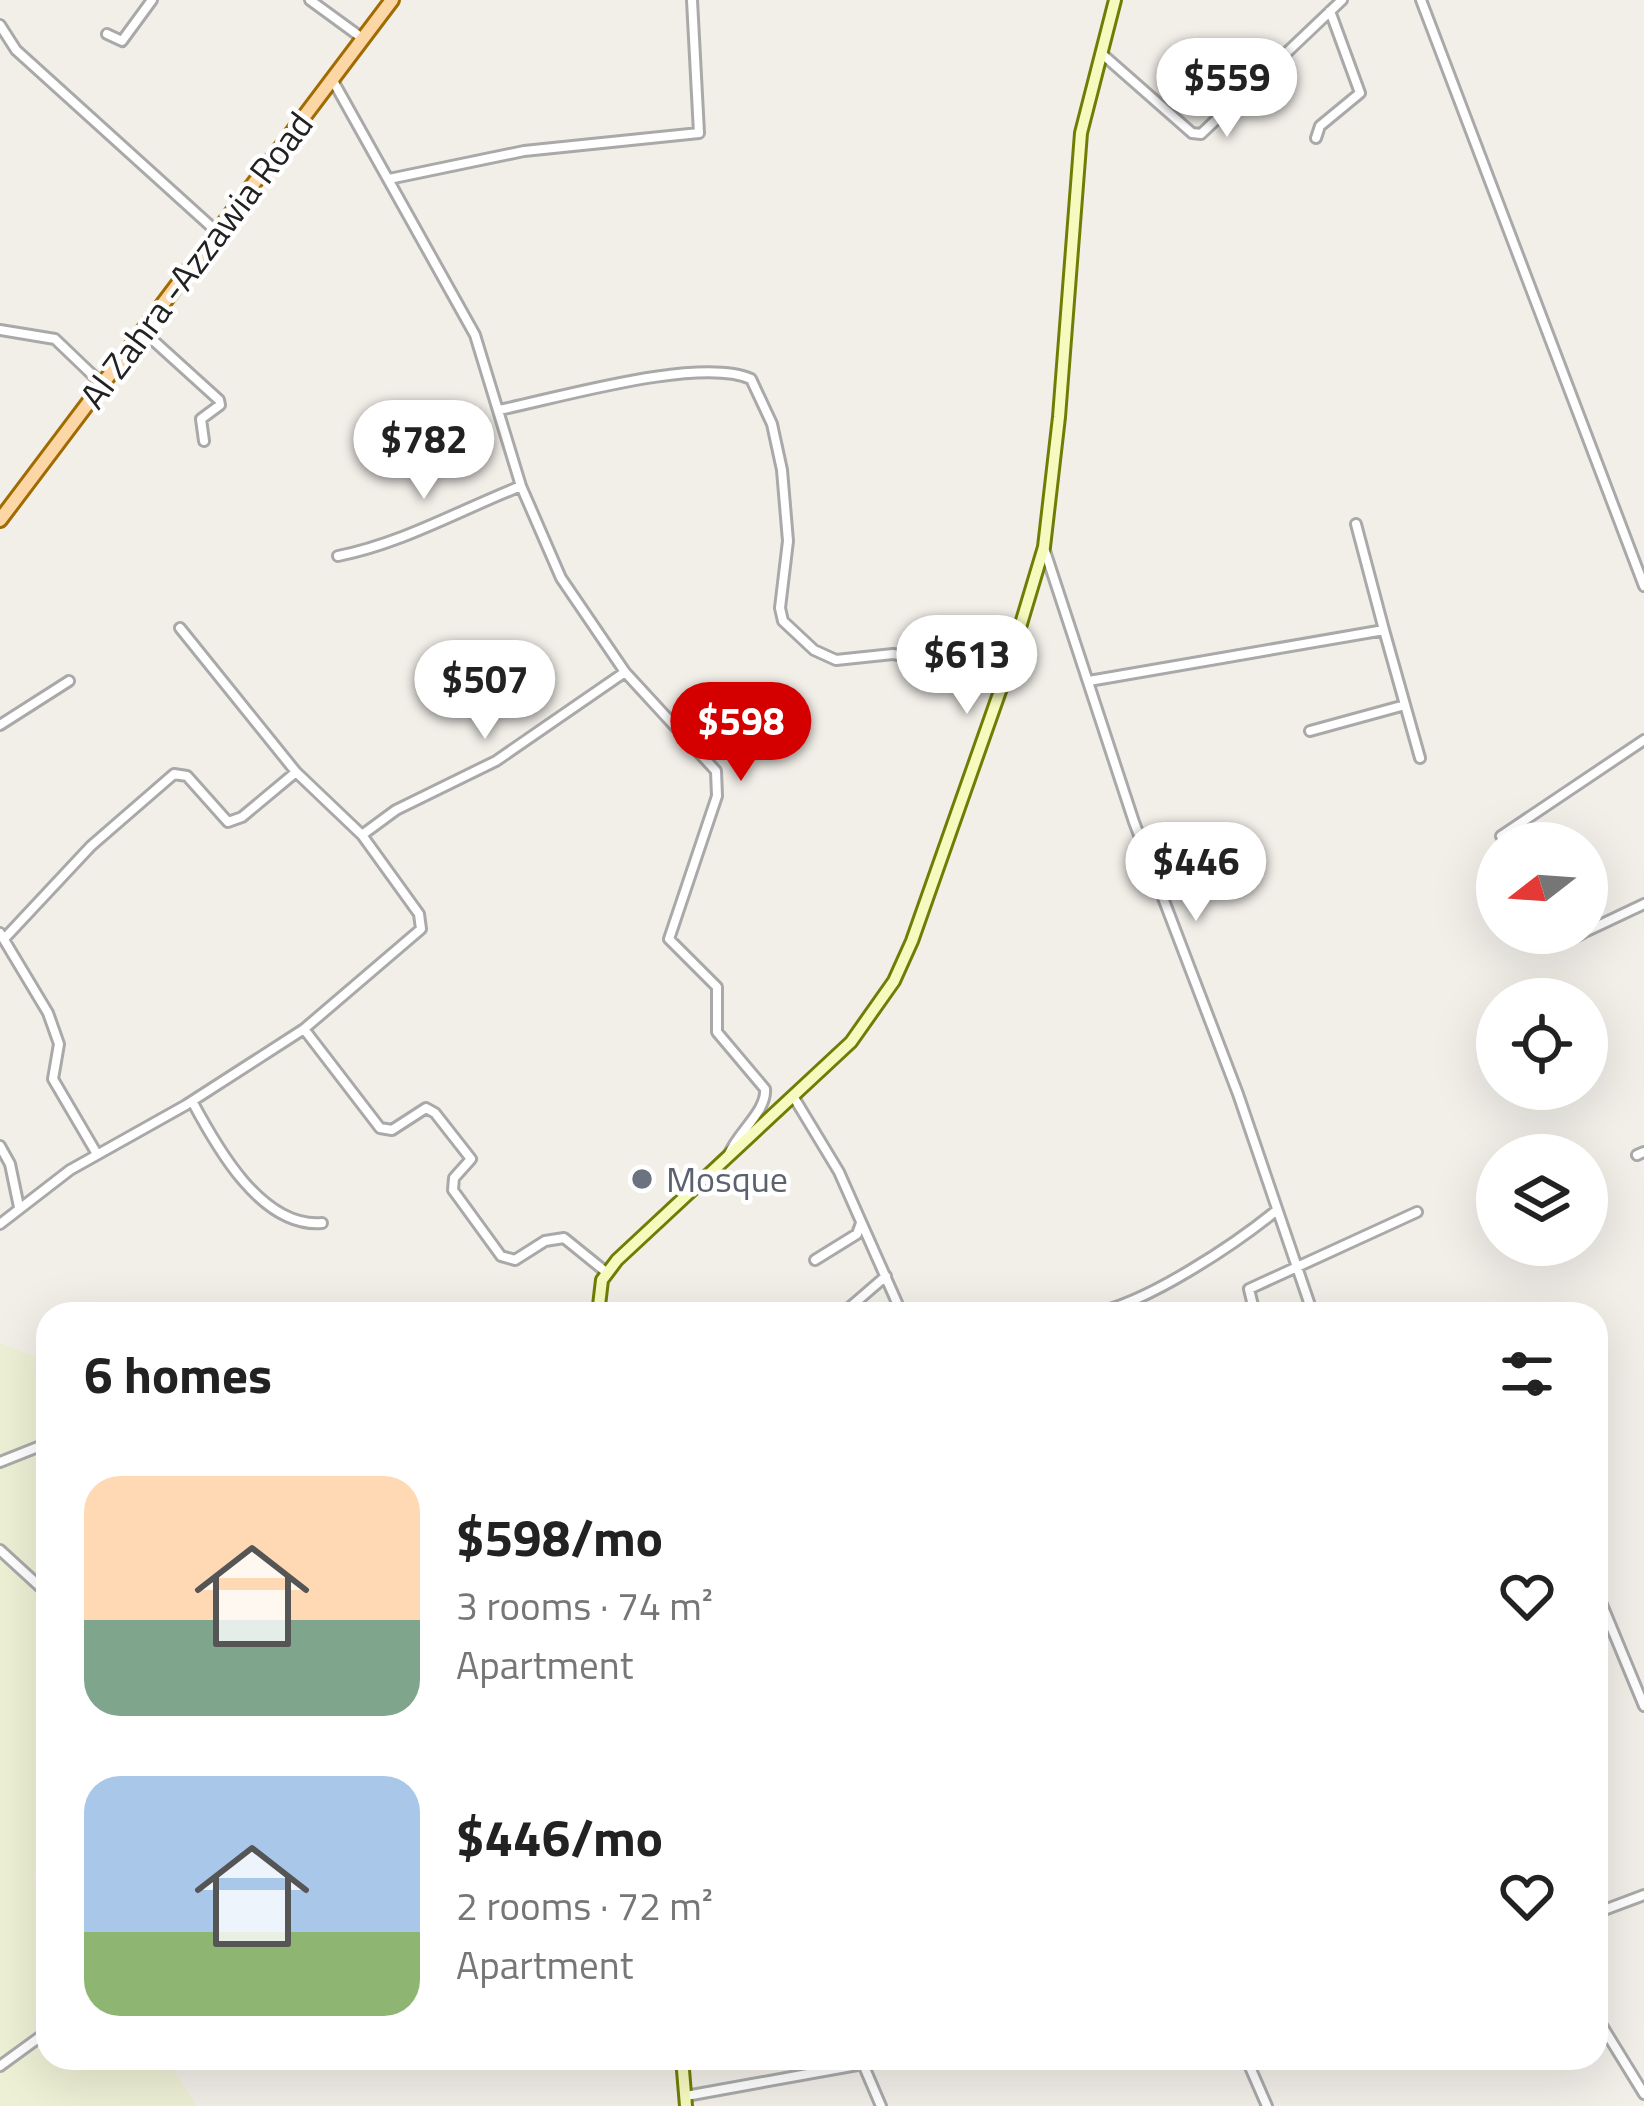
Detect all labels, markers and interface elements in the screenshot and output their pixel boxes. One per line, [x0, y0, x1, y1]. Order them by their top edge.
pin: $559 [1156, 38, 1298, 140]
text: $559 [1183, 47, 1271, 106]
street label: Al Zahra -Azzawia Road [65, 100, 326, 420]
pin: $782 [353, 400, 495, 502]
text: $782 [380, 409, 468, 468]
pin: $613 [896, 615, 1038, 717]
text: $613 [923, 624, 1011, 683]
pin: $507 [414, 640, 556, 742]
text: $507 [441, 649, 529, 708]
pin: $598 [670, 682, 812, 784]
text: $598 [697, 691, 785, 750]
pin: $446 [1125, 822, 1267, 924]
north arrow [1476, 822, 1608, 954]
map controls [1476, 822, 1608, 1266]
text: $446 [1152, 831, 1240, 890]
button: locate [1476, 978, 1608, 1110]
button: layers [1476, 1134, 1608, 1266]
place label: Mosque [666, 1151, 788, 1206]
marker: Mosque [629, 1166, 655, 1192]
text: 6 homes [84, 1335, 272, 1413]
icon: filters [1494, 1341, 1560, 1407]
text: $598/mo [456, 1498, 663, 1576]
icon: home [180, 1524, 324, 1668]
icon: heart [1494, 1563, 1560, 1629]
text: 3 rooms · 74 m² [456, 1576, 713, 1635]
text: Apartment [456, 1635, 633, 1694]
text: $446/mo [456, 1798, 663, 1876]
icon: home [180, 1824, 324, 1968]
icon: heart [1494, 1863, 1560, 1929]
text: 2 rooms · 72 m² [456, 1876, 713, 1935]
text: Apartment [456, 1935, 633, 1994]

